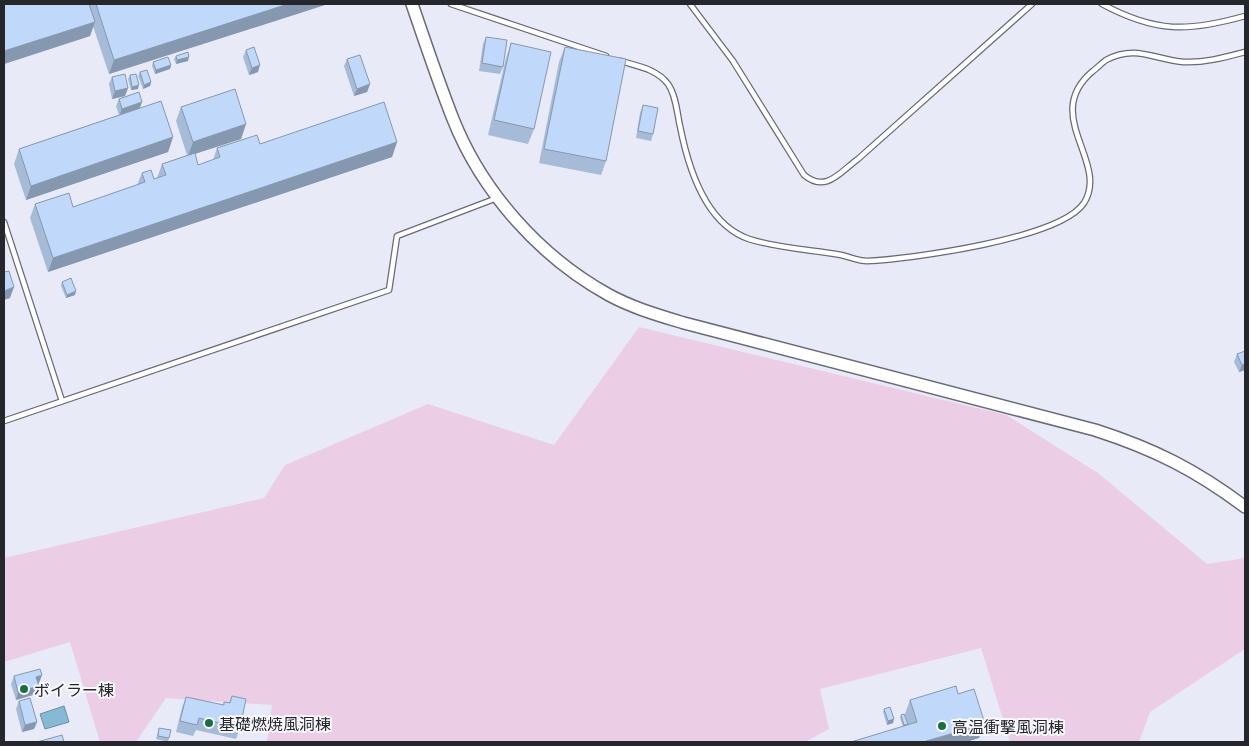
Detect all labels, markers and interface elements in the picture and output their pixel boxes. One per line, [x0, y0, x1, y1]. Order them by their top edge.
place label: ボイラー棟 [34, 680, 114, 699]
marker: ボイラー棟 [18, 683, 30, 695]
place label: 基礎燃焼風洞棟 [219, 714, 331, 733]
marker: 基礎燃焼風洞棟 [203, 717, 215, 729]
place label: 高温衝撃風洞棟 [952, 717, 1064, 736]
marker: 高温衝撃風洞棟 [936, 720, 948, 732]

